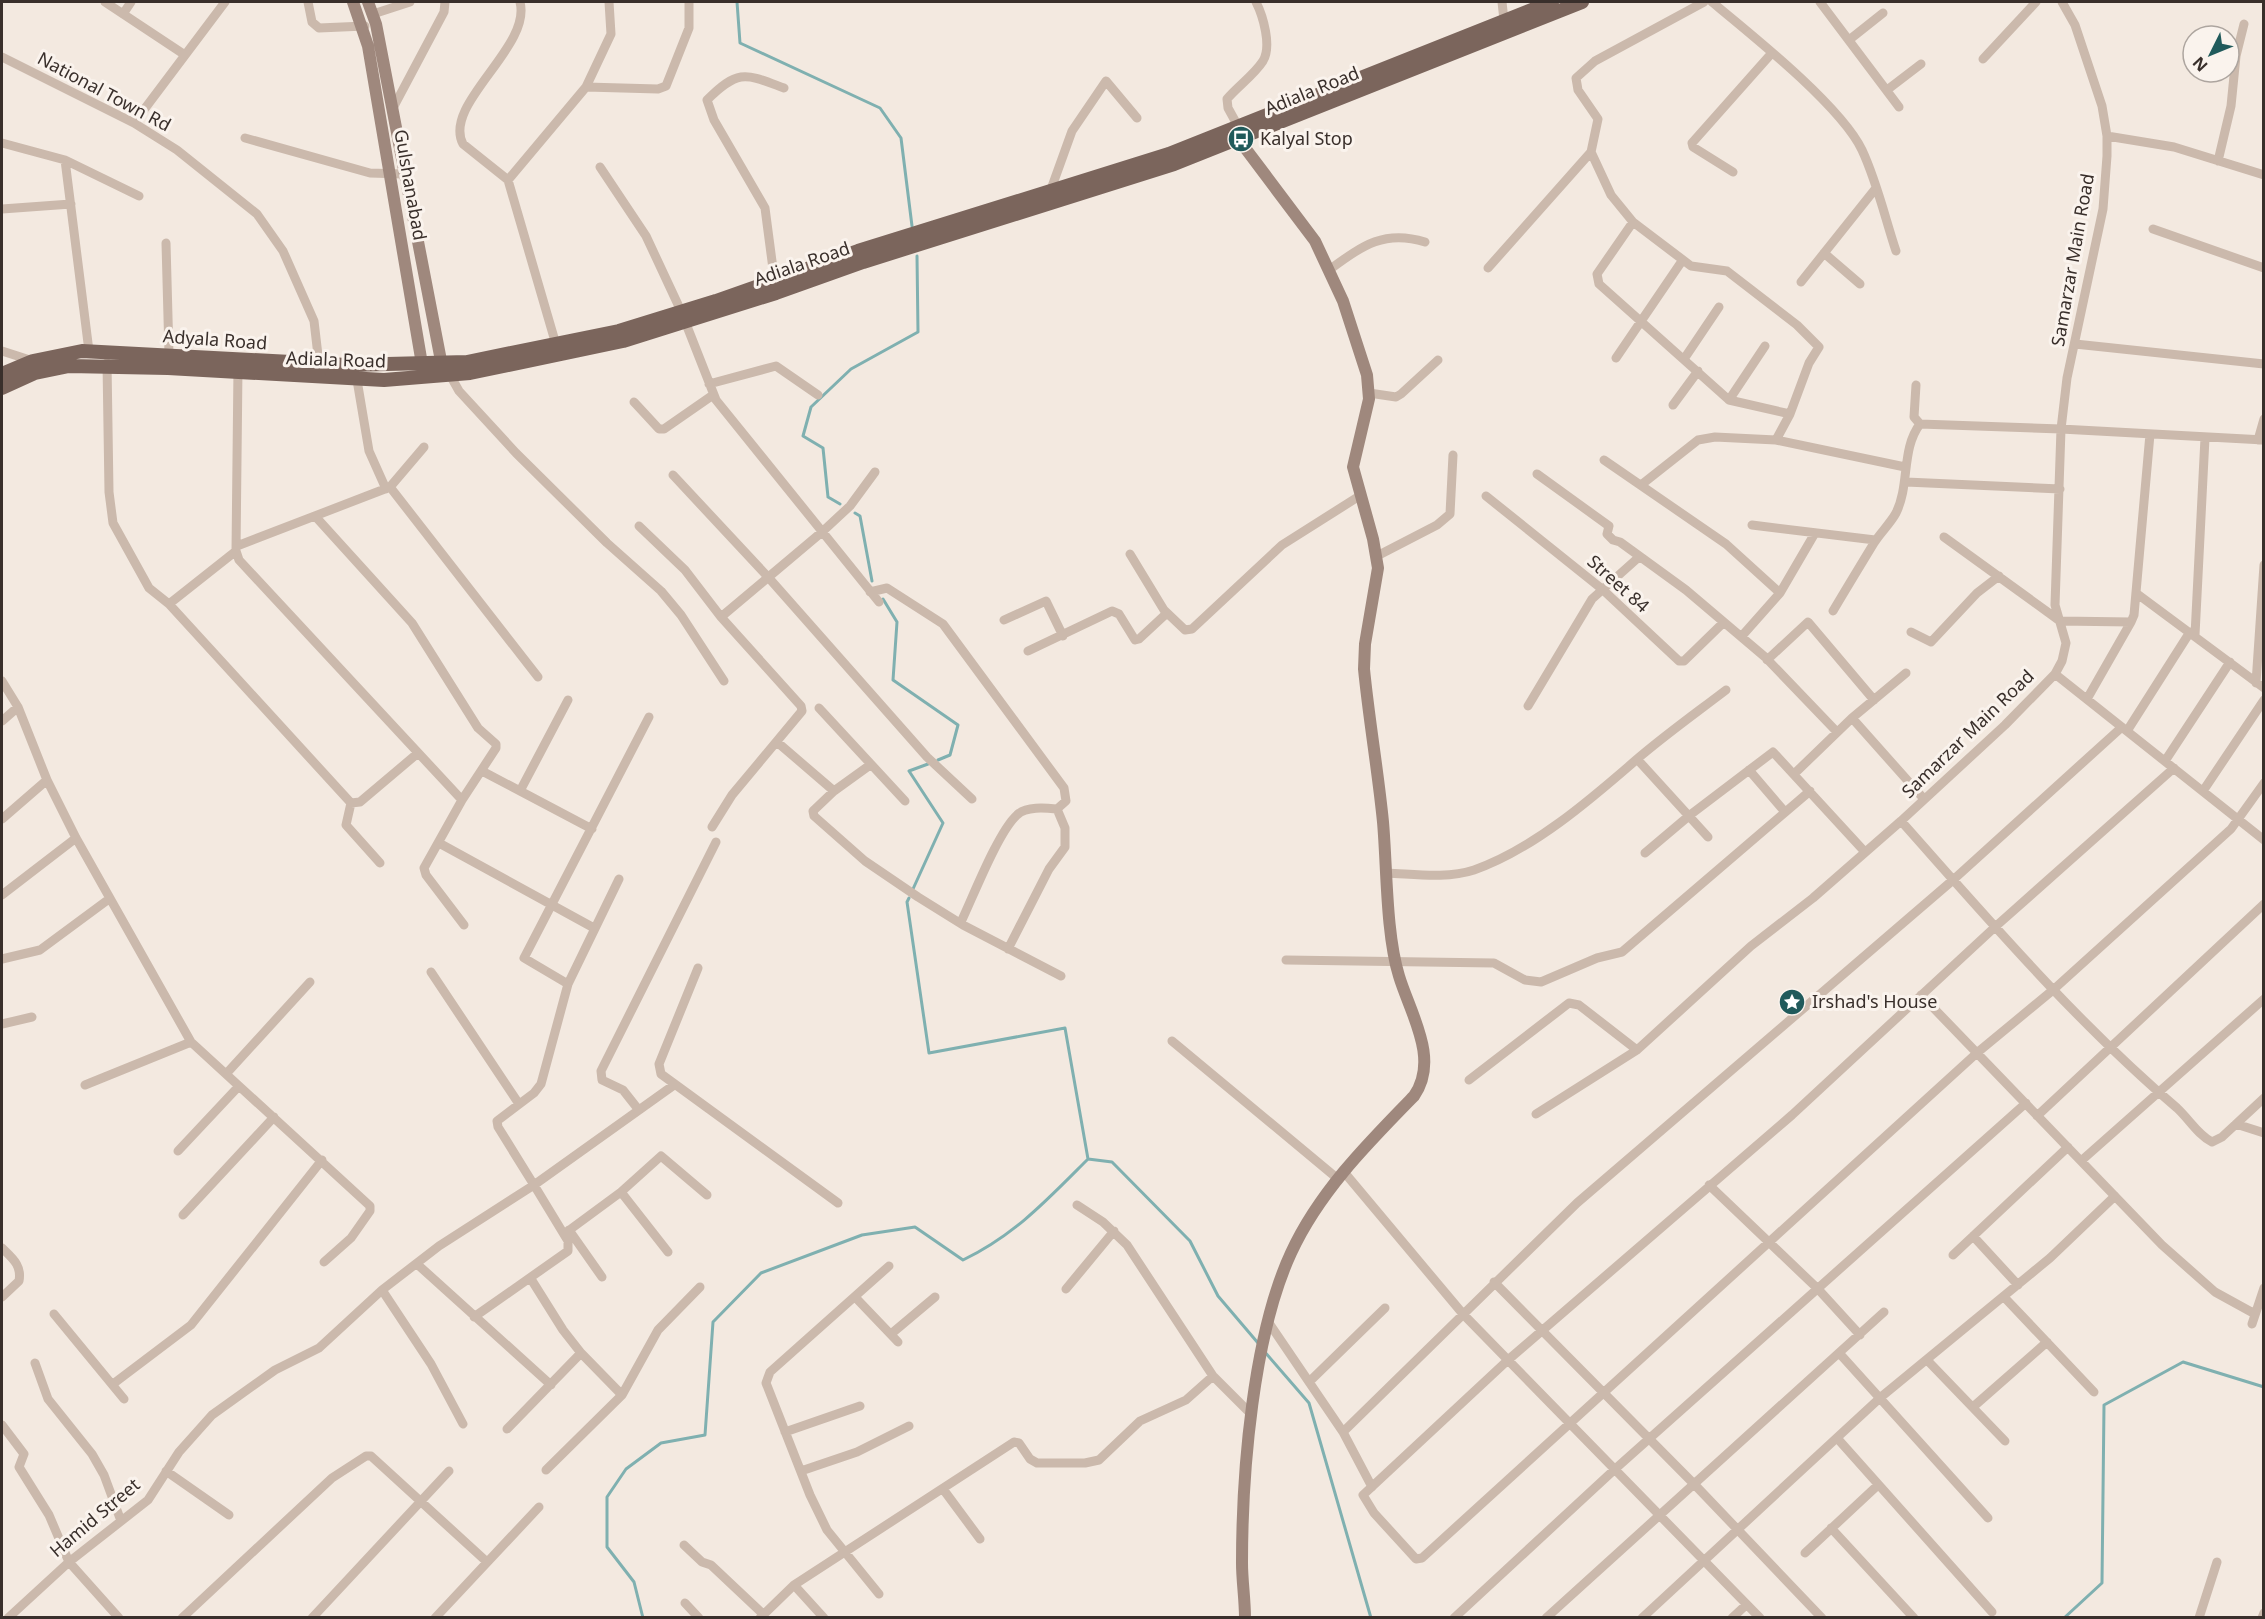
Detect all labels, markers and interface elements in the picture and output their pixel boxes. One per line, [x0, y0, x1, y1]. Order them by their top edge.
north arrow [2181, 24, 2241, 84]
street label: National Town Rd [34, 46, 175, 136]
text: N [2188, 52, 2213, 76]
street label: Adiala Road [1261, 60, 1362, 120]
bus stop icon: Kalyal Stop [1226, 124, 1256, 154]
place label: Kalyal Stop [1260, 126, 1353, 150]
street label: Gulshanabad [389, 128, 433, 242]
street label: Samarzar Main Road [2045, 172, 2099, 348]
street label: Adiala Road [750, 235, 853, 291]
street label: Adyala Road [162, 323, 268, 355]
street label: Adiala Road [286, 345, 386, 373]
street label: Street 84 [1583, 549, 1655, 617]
street label: Samarzar Main Road [1896, 664, 2039, 803]
place icon: Irshad's House [1777, 987, 1807, 1017]
place label: Irshad's House [1812, 989, 1937, 1013]
street label: Hamid Street [44, 1472, 145, 1562]

